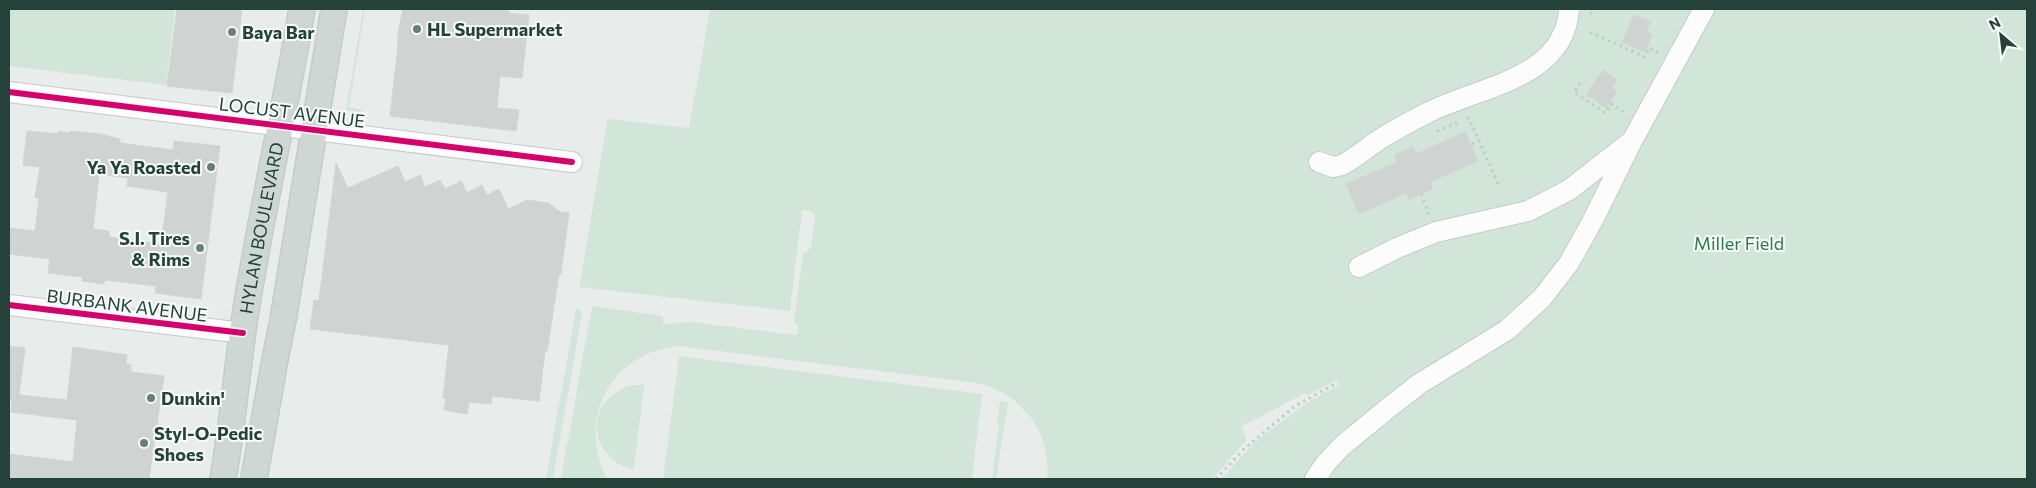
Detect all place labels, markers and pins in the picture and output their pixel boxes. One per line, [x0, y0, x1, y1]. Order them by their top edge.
place label: HL Supermarket [427, 18, 563, 40]
place label: Baya Bar [242, 21, 315, 43]
marker: HL Supermarket [411, 23, 423, 35]
marker: Baya Bar [226, 26, 238, 38]
place label: Ya Ya Roasted [86, 156, 201, 178]
marker: Ya Ya Roasted [205, 161, 217, 173]
place label: S.I. Tires & Rims [119, 227, 190, 270]
marker: S.I. Tires & Rims [194, 242, 206, 254]
place label: Dunkin' [161, 387, 225, 409]
marker: Dunkin' [145, 392, 157, 404]
place label: Styl-O-Pedic Shoes [154, 422, 262, 465]
marker: Styl-O-Pedic Shoes [138, 437, 150, 449]

